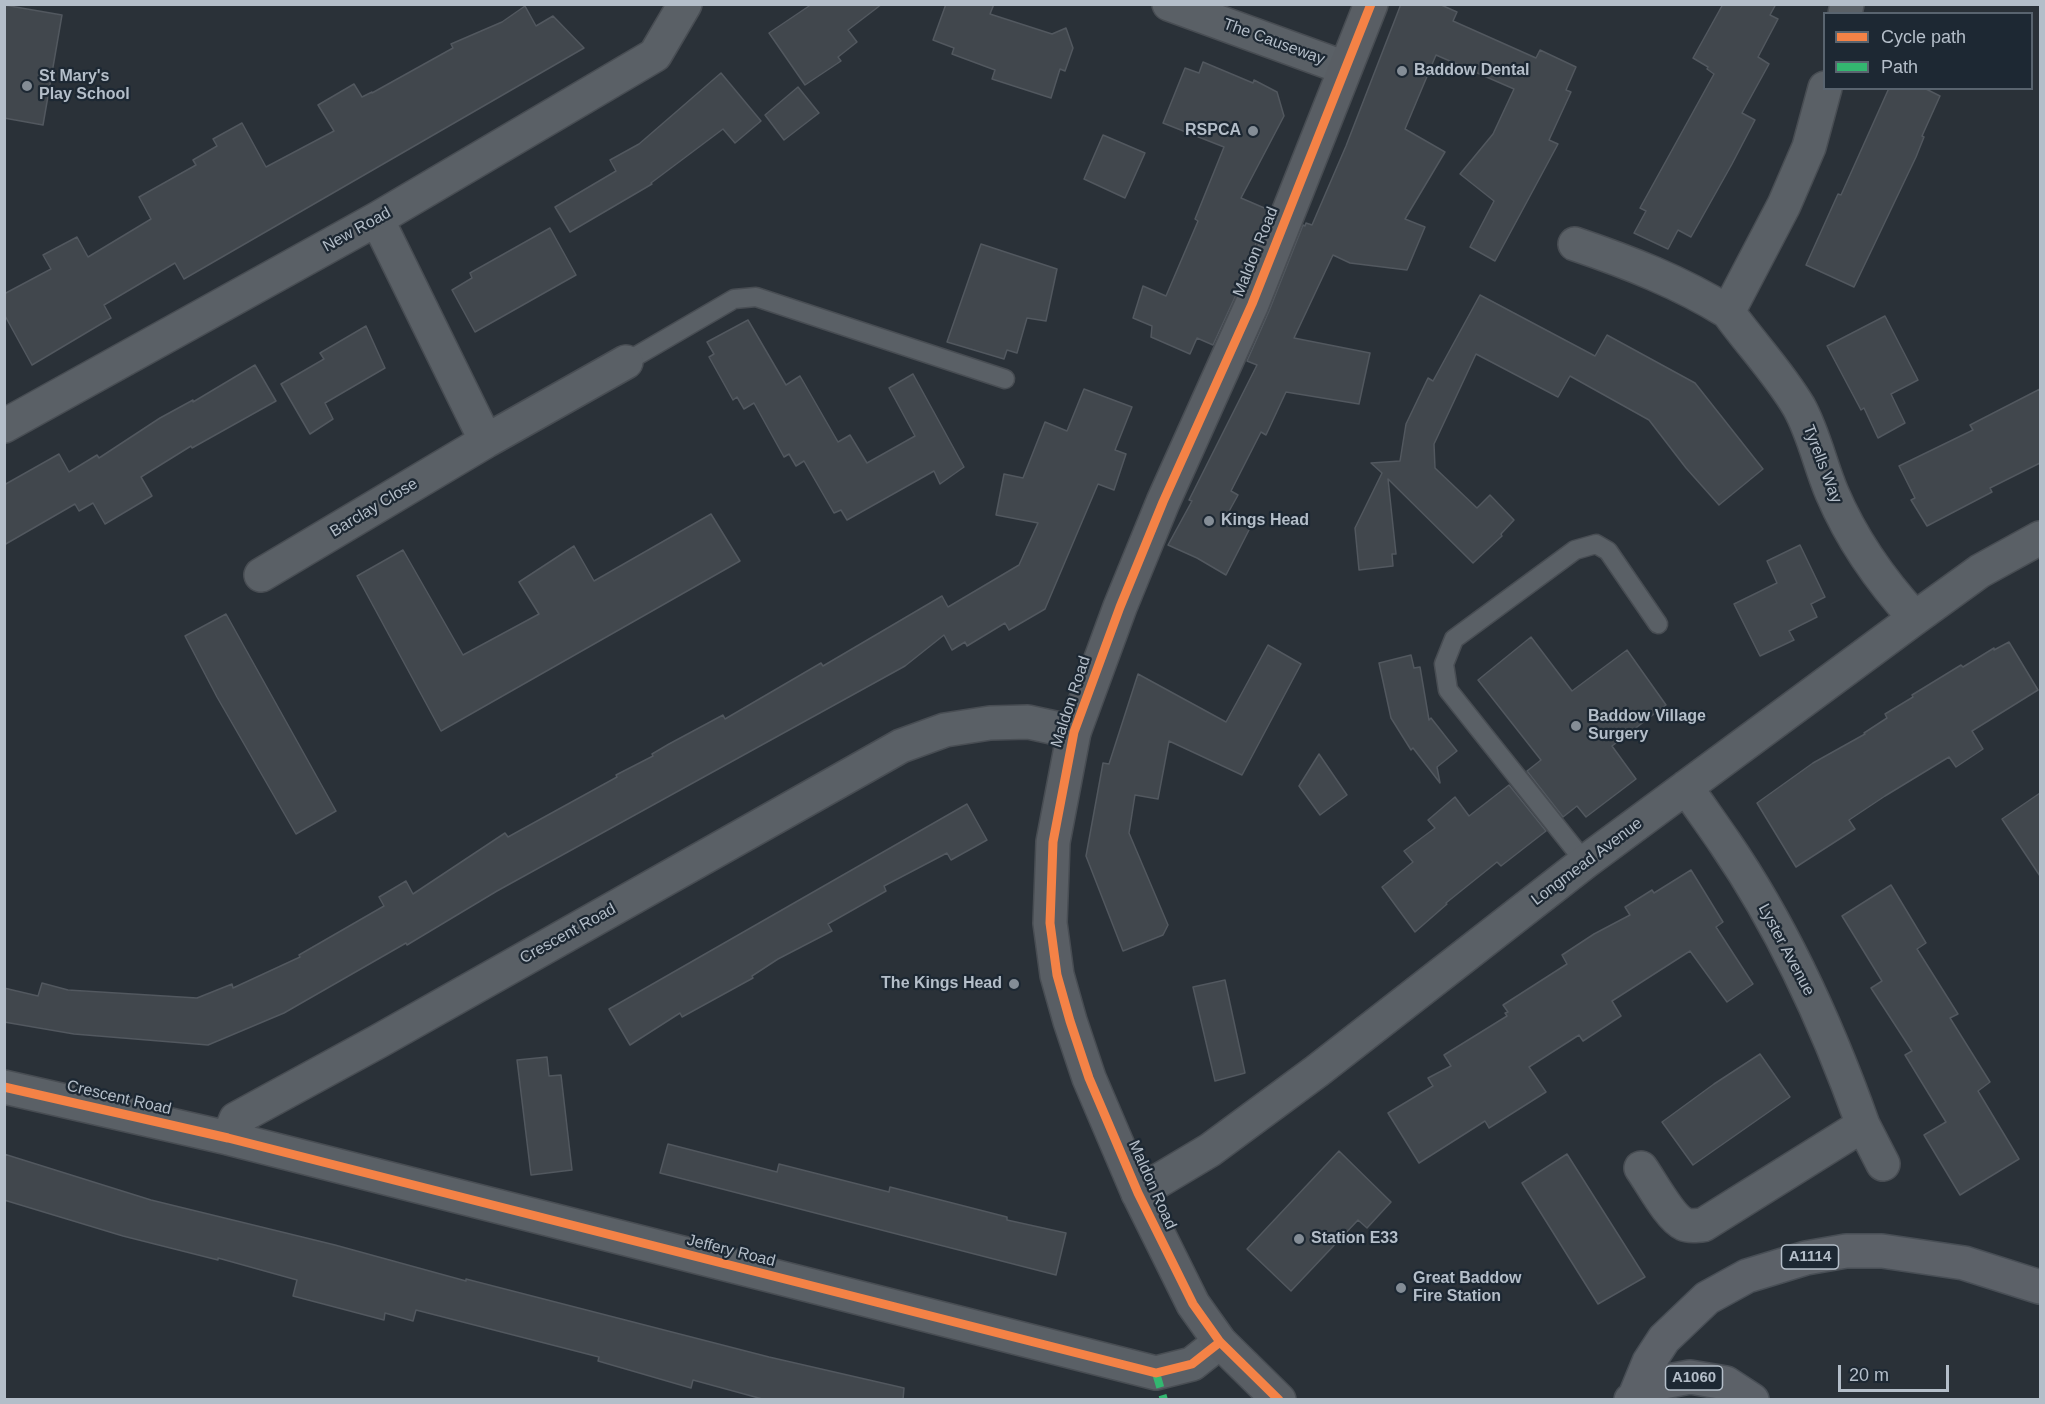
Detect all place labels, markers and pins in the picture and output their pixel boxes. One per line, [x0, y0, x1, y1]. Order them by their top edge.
place label: Baddow Dental [1414, 61, 1530, 81]
marker: Baddow Dental [1395, 64, 1409, 78]
place label: St Mary's Play School [39, 67, 130, 105]
marker: St Mary's Play School [20, 79, 34, 93]
place label: RSPCA [1185, 121, 1241, 141]
marker: RSPCA [1246, 124, 1260, 138]
place label: Kings Head [1221, 511, 1309, 531]
marker: Kings Head [1202, 514, 1216, 528]
place label: Baddow Village Surgery [1588, 707, 1706, 745]
marker: Baddow Village Surgery [1569, 719, 1583, 733]
place label: The Kings Head [881, 974, 1002, 994]
marker: The Kings Head [1007, 977, 1021, 991]
place label: Station E33 [1311, 1229, 1398, 1249]
marker: Station E33 [1292, 1232, 1306, 1246]
place label: Great Baddow Fire Station [1413, 1269, 1521, 1307]
marker: Great Baddow Fire Station [1394, 1281, 1408, 1295]

